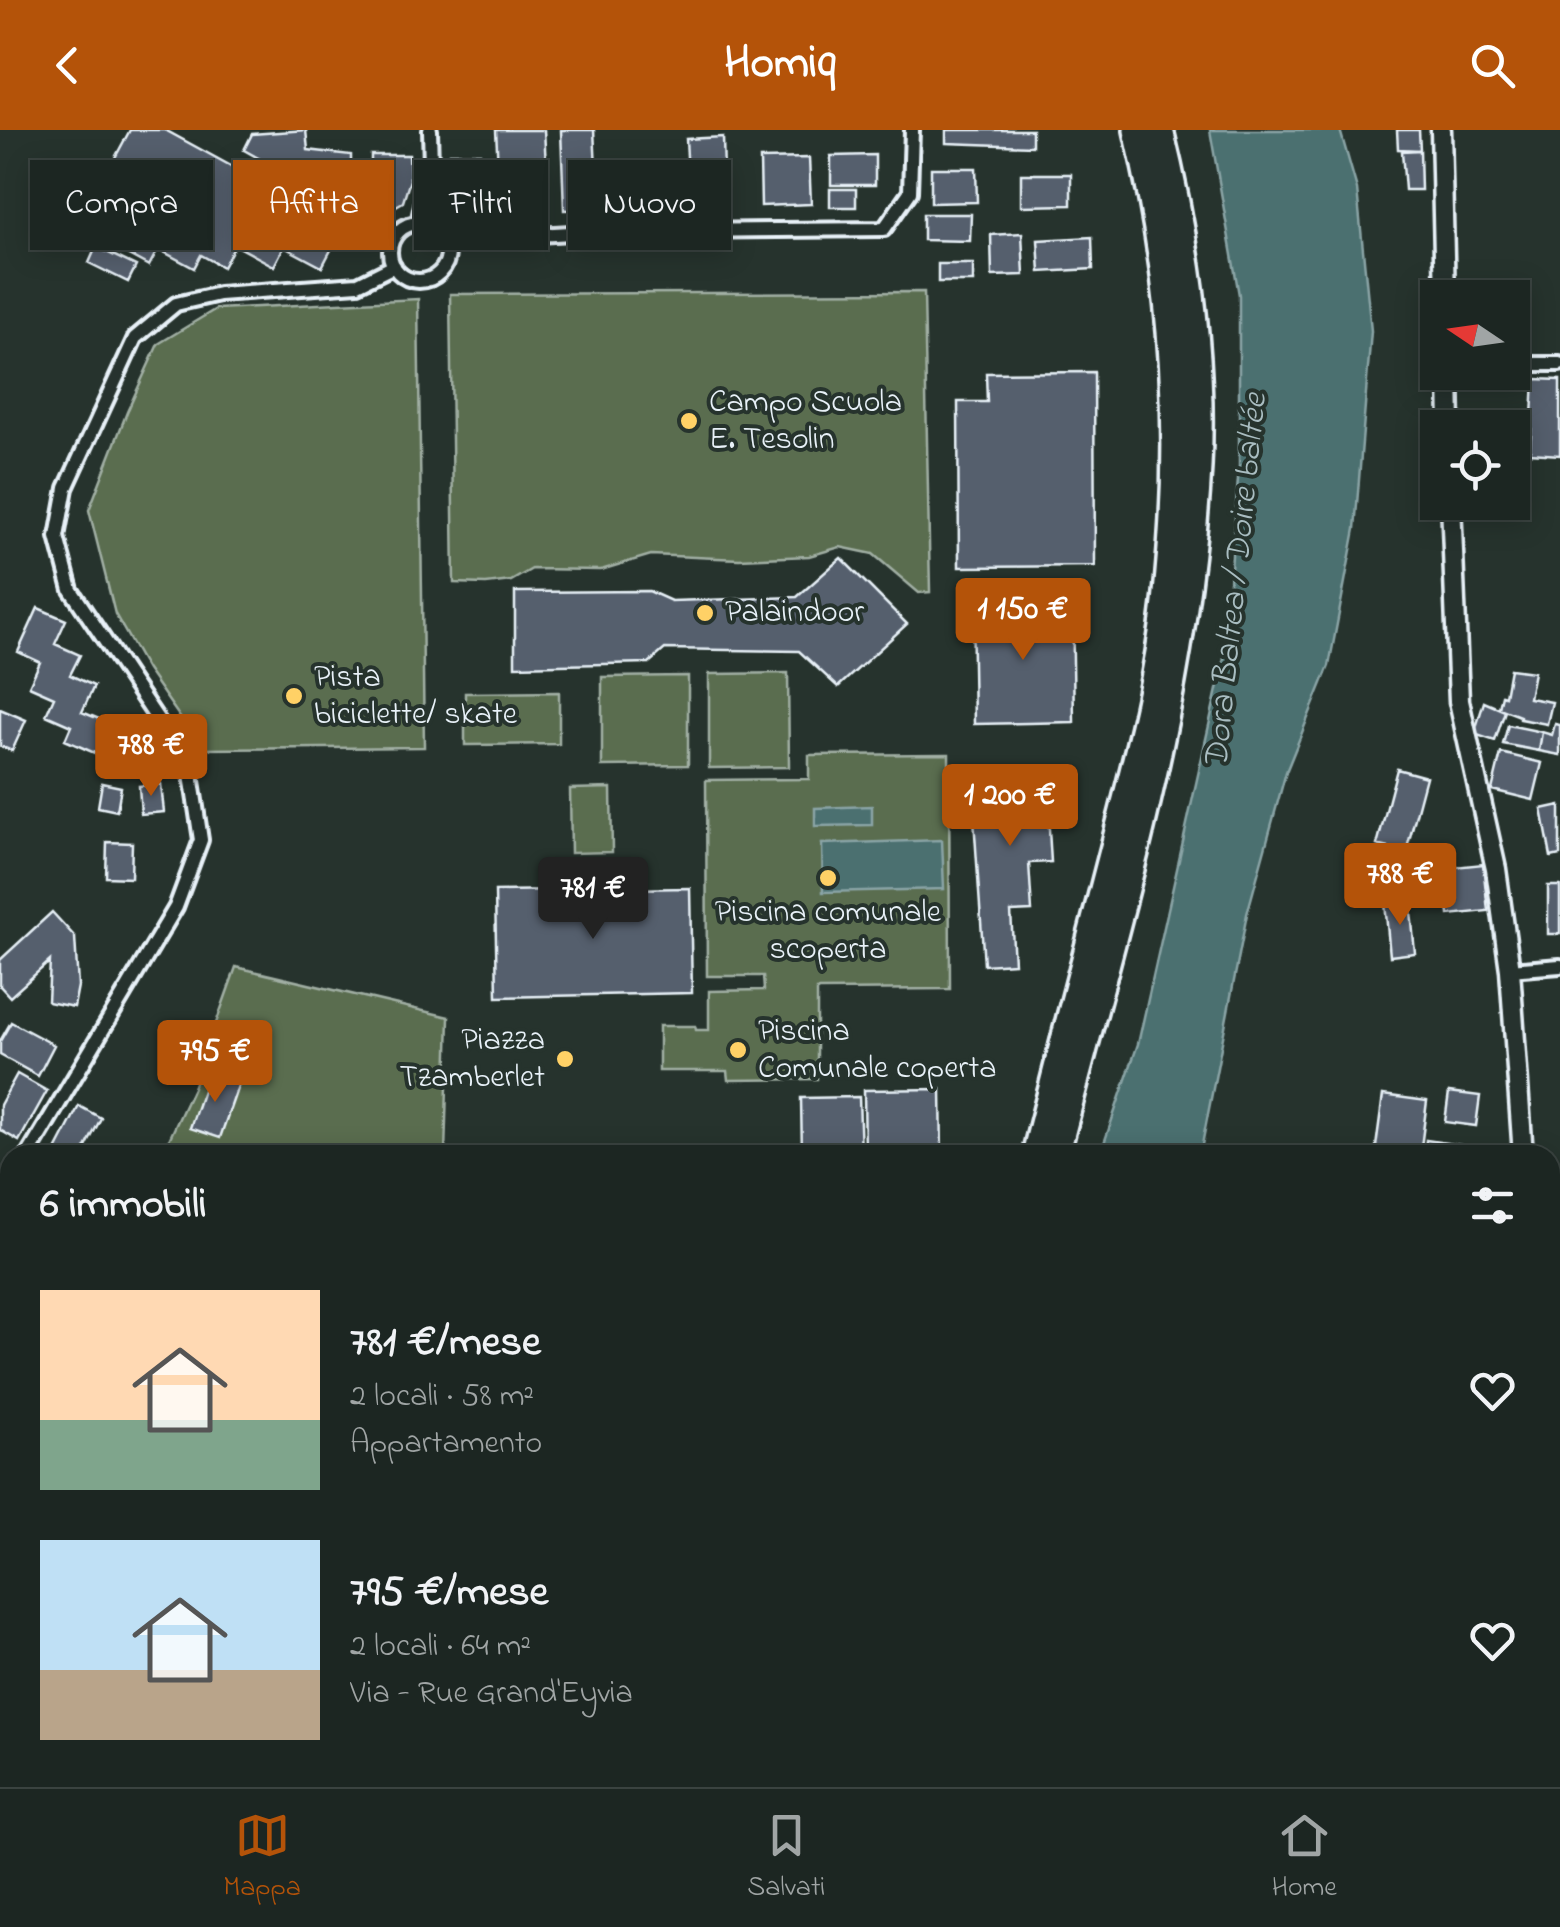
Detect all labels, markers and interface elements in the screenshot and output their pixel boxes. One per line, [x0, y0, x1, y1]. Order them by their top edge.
text: Homiq [724, 32, 836, 98]
icon: back [40, 38, 95, 93]
icon: search [1465, 38, 1520, 93]
chip: Compra [30, 160, 213, 250]
chip: Affitta [233, 160, 394, 250]
chip: Filtri [414, 160, 548, 250]
chip: Nuovo [568, 160, 731, 250]
north arrow [1420, 280, 1530, 390]
map controls [1420, 280, 1530, 520]
place label: Campo Scuola E. Tesolin [709, 380, 902, 464]
water label: Dora Baltea / Doire baltée [1192, 389, 1282, 771]
marker: Campo Scuola E. Tesolin [678, 410, 700, 432]
button: locate [1420, 410, 1530, 520]
pin: 1 150 € [931, 578, 1115, 663]
text: 1 150 € [978, 587, 1068, 634]
place label: Palaindoor [725, 590, 864, 637]
marker: Palaindoor [694, 602, 716, 624]
place label: Pista biciclette/ skate [314, 655, 518, 739]
marker: Pista biciclette/ skate [283, 685, 305, 707]
pin: 788 € [81, 714, 221, 799]
text: 788 € [117, 723, 185, 770]
pin: 1 200 € [918, 764, 1102, 849]
text: 1 200 € [964, 773, 1056, 820]
pin: 788 € [1330, 843, 1470, 928]
text: 788 € [1366, 852, 1434, 899]
pin: 781 € [523, 857, 663, 942]
text: 781 € [560, 866, 626, 913]
marker: Piscina comunale scoperta [817, 867, 839, 889]
place label: Piscina comunale scoperta [715, 890, 942, 974]
place label: Piscina Comunale coperta [758, 1009, 997, 1093]
place label: Piazza Tzamberlet [400, 1018, 545, 1102]
pin: 795 € [145, 1020, 285, 1105]
text: 795 € [179, 1029, 251, 1076]
marker: Piscina Comunale coperta [727, 1039, 749, 1061]
marker: Piazza Tzamberlet [554, 1048, 576, 1070]
text: 6 immobili [40, 1175, 207, 1236]
icon: filters [1465, 1178, 1520, 1233]
text: 781 €/mese [350, 1313, 541, 1374]
icon: home [120, 1330, 240, 1450]
icon: heart [1465, 1363, 1520, 1418]
text: 2 locali · 58 m² [350, 1374, 534, 1421]
text: Appartamento [350, 1421, 542, 1468]
text: 795 €/mese [350, 1563, 548, 1624]
icon: home [120, 1580, 240, 1700]
icon: heart [1465, 1613, 1520, 1668]
text: 2 locali · 64 m² [350, 1624, 531, 1671]
text: Via - Rue Grand'Eyvia [350, 1671, 633, 1718]
tab: Mappa [223, 1808, 301, 1909]
tab: Salvati [747, 1808, 825, 1909]
tab: Home [1272, 1808, 1337, 1909]

